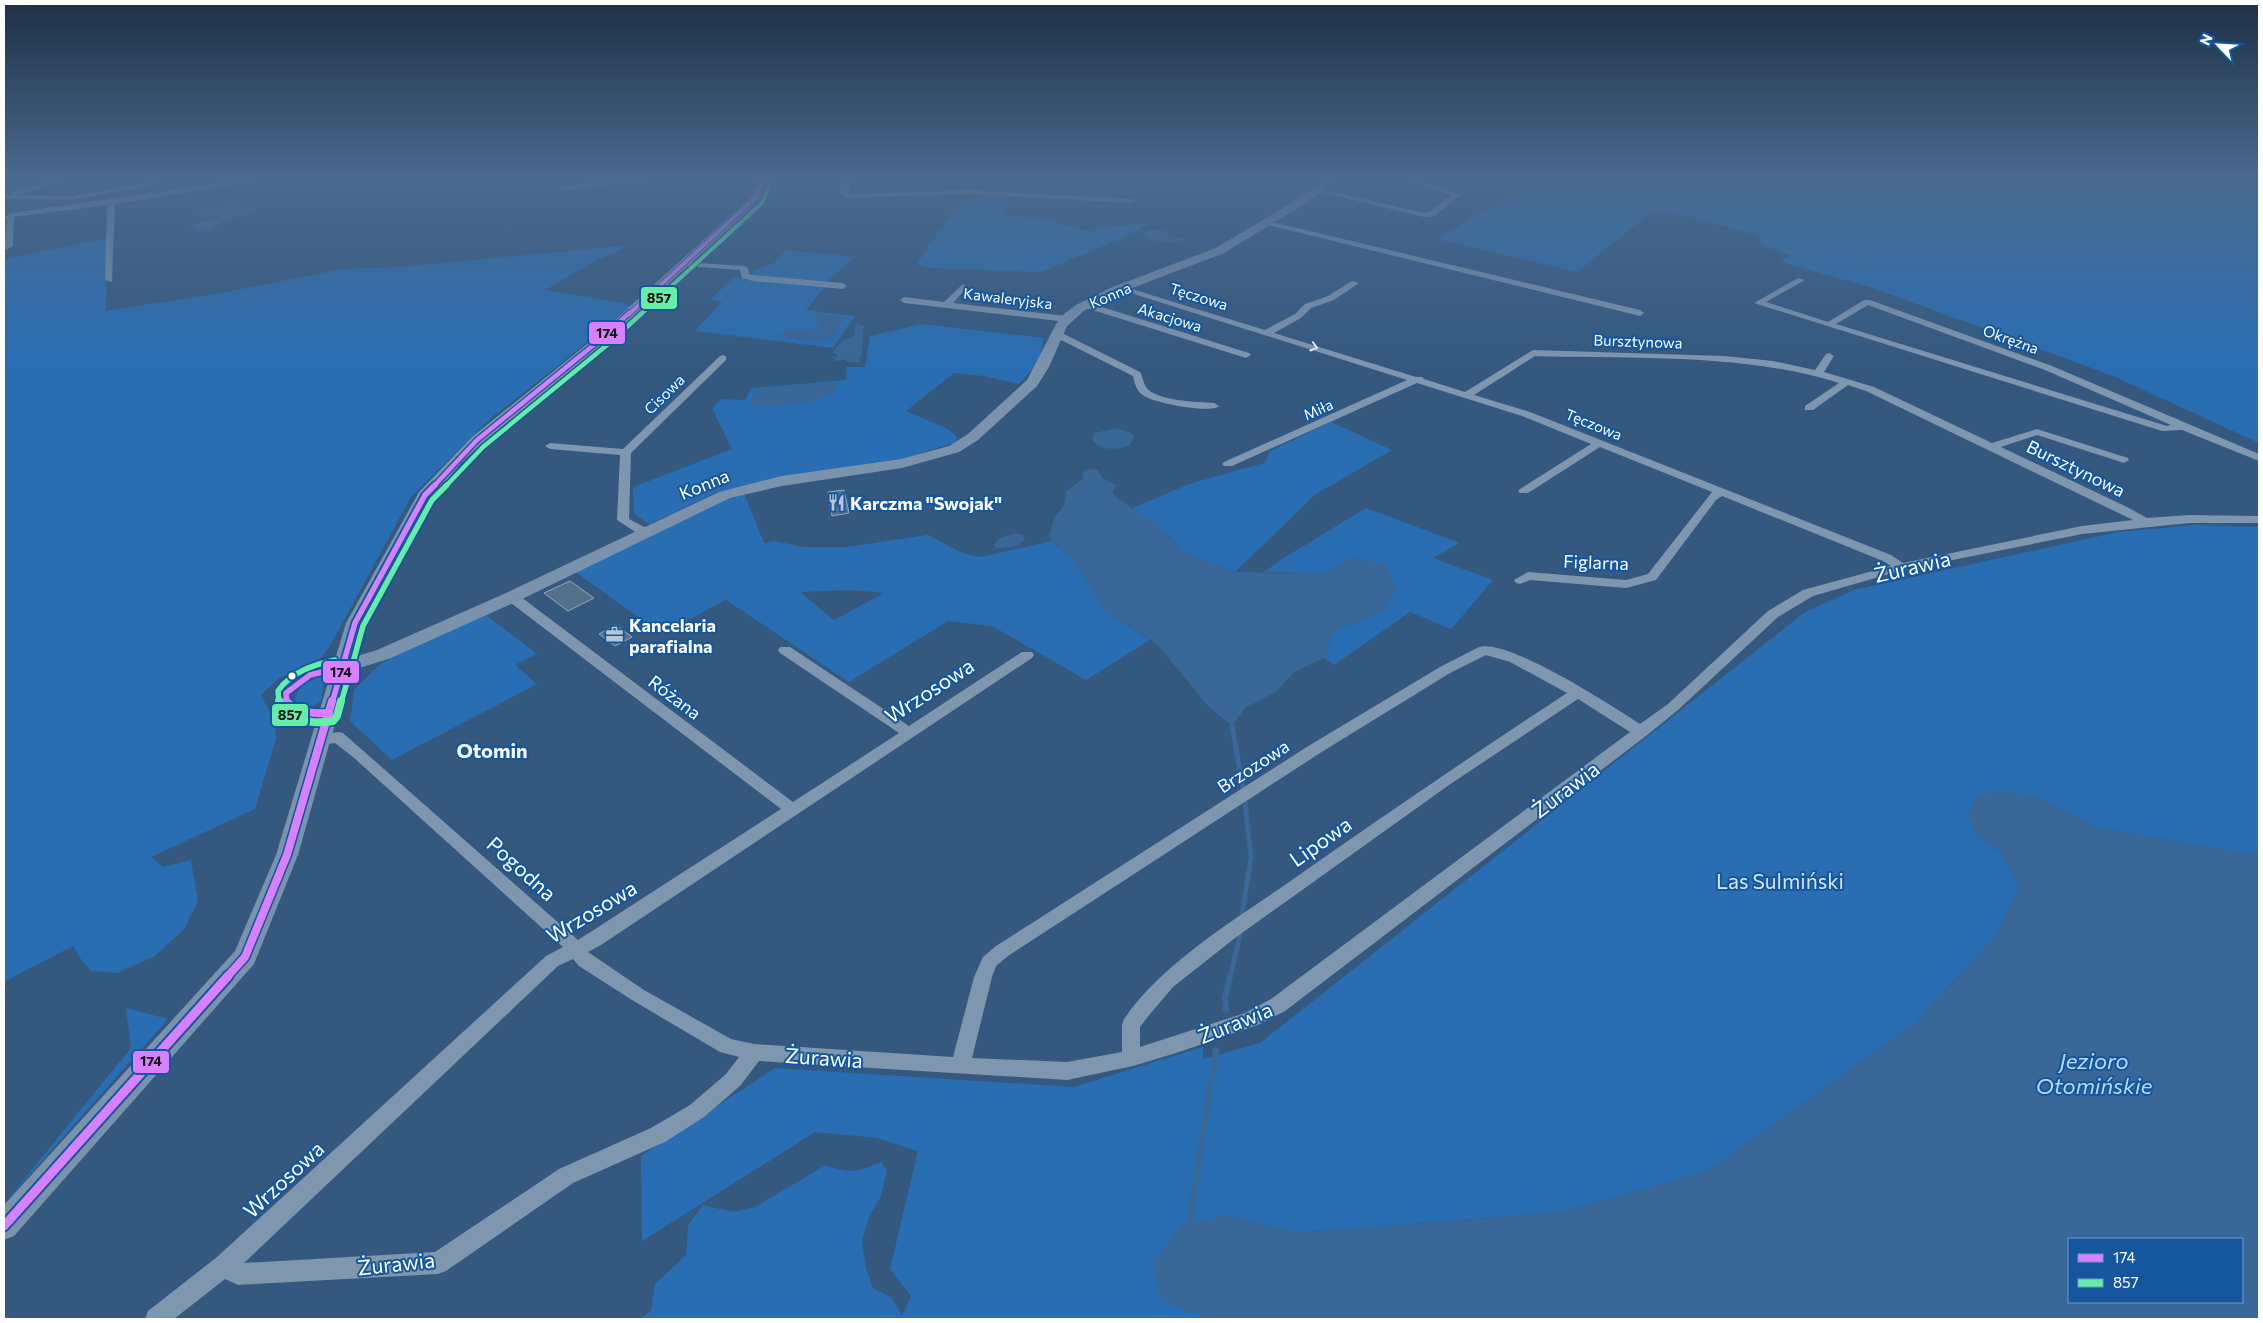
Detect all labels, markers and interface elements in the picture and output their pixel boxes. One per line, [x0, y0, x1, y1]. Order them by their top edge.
north arrow [2193, 20, 2243, 70]
text: N [2196, 31, 2216, 48]
street label: Konna [1086, 278, 1134, 312]
street label: Tęczowa [1168, 279, 1230, 313]
street label: Kawaleryjska [962, 284, 1054, 312]
line badge: 857 [640, 286, 678, 310]
text: 857 [647, 289, 672, 306]
street label: Akacjowa [1136, 299, 1204, 335]
line badge: 174 [588, 321, 626, 345]
street label: Okrężna [1981, 321, 2041, 357]
text: 174 [596, 324, 618, 341]
street label: Bursztynowa [1593, 330, 1683, 352]
one-way arrow [1309, 342, 1317, 352]
street label: Cisowa [640, 370, 688, 418]
street label: Miła [1300, 395, 1336, 423]
street label: Tęczowa [1563, 404, 1625, 444]
street label: Bursztynowa [2023, 435, 2129, 501]
street label: Konna [676, 464, 732, 504]
place label: Karczma "Swojak" [850, 492, 1002, 514]
restaurant icon: Karczma "Swojak" [826, 493, 846, 513]
street label: Żurawia [1871, 545, 1953, 587]
street label: Figlarna [1563, 550, 1629, 574]
place label: Kancelaria parafialna [629, 614, 716, 657]
office icon: Kancelaria parafialna [605, 625, 625, 645]
street label: Wrzosowa [880, 652, 978, 728]
line badge: 174 [322, 660, 360, 684]
text: 174 [330, 663, 352, 680]
street label: Różana [644, 670, 706, 724]
unlabelled marker [287, 671, 297, 681]
line badge: 857 [271, 703, 309, 727]
text: 857 [278, 706, 303, 723]
street label: Brzozowa [1213, 735, 1293, 797]
district label: Otomin [456, 738, 528, 762]
street label: Żurawia [1526, 756, 1604, 822]
street label: Lipowa [1284, 811, 1356, 871]
street label: Pogodna [482, 831, 562, 905]
park label: Las Sulmiński [1716, 868, 1844, 893]
street label: Wrzosowa [541, 874, 641, 948]
street label: Żurawia [1194, 996, 1276, 1048]
street label: Żurawia [784, 1042, 864, 1072]
water label: Jezioro Otomińskie [2036, 1047, 2153, 1099]
line badge: 174 [132, 1050, 170, 1074]
text: 174 [140, 1052, 162, 1069]
street label: Wrzosowa [238, 1135, 328, 1223]
legend [2068, 1238, 2243, 1303]
street label: Żurawia [356, 1246, 436, 1280]
text: 174 [2113, 1248, 2135, 1266]
text: 857 [2113, 1273, 2139, 1291]

